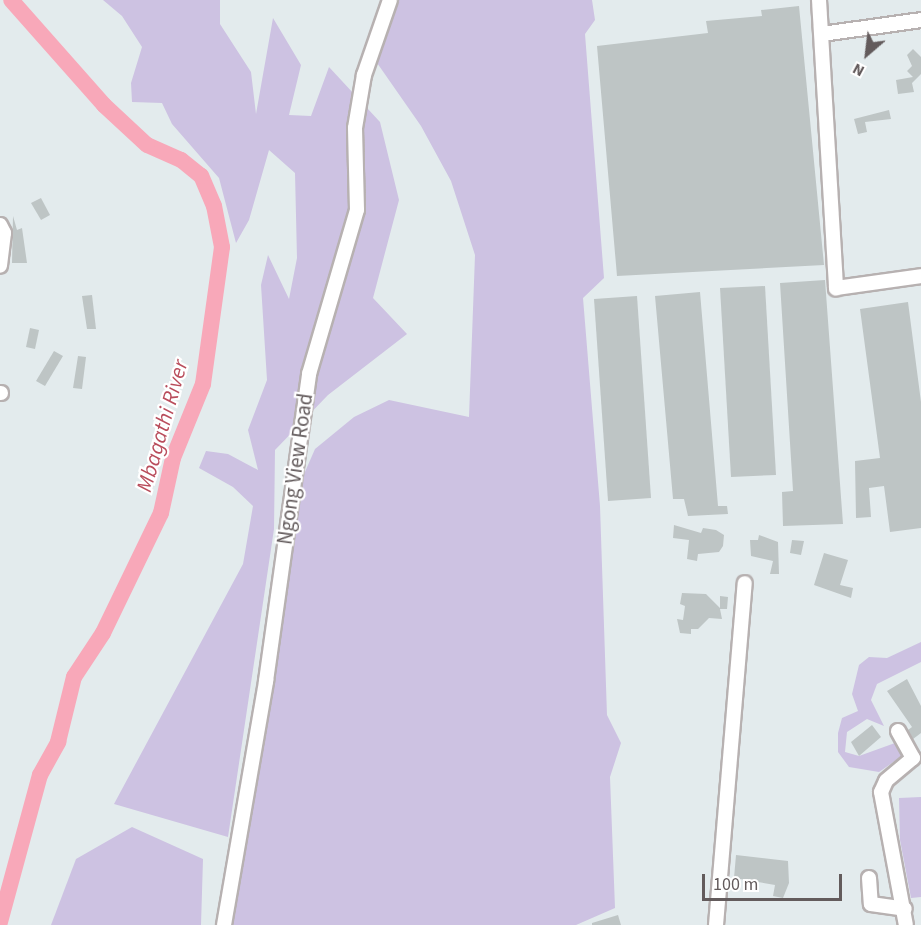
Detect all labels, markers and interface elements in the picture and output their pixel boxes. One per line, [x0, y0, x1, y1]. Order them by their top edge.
north arrow [837, 24, 897, 84]
text: N [849, 58, 868, 82]
water label: Mbagathi River [132, 357, 194, 495]
street label: Ngong View Road [272, 392, 318, 546]
scale bar [705, 862, 844, 900]
text: 100 m [713, 872, 758, 897]

